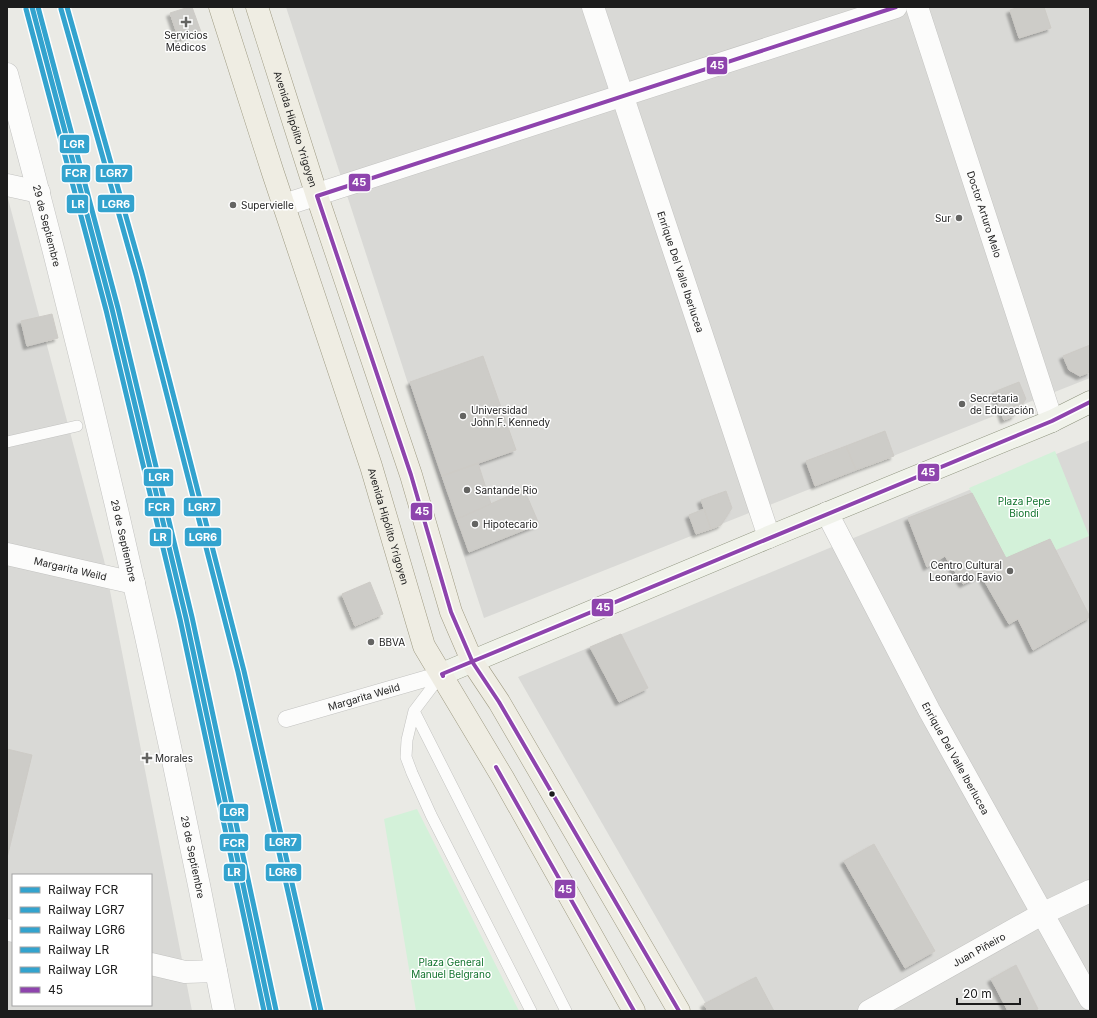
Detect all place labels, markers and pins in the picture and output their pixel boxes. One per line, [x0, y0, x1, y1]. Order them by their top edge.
marker: Servicios Médicos [180, 16, 192, 28]
place label: Servicios Médicos [164, 29, 208, 53]
place label: Supervielle [241, 199, 294, 211]
marker: Supervielle [228, 200, 238, 210]
place label: Sur [935, 212, 951, 224]
marker: Sur [954, 213, 964, 223]
place label: Secretaria de Educación [970, 392, 1034, 416]
marker: Secretaria de Educación [957, 399, 967, 409]
place label: Universidad John F. Kennedy [471, 404, 551, 428]
marker: Universidad John F. Kennedy [458, 411, 468, 421]
place label: Santande Rio [475, 484, 537, 496]
marker: Santande Rio [462, 485, 472, 495]
place label: Hipotecario [483, 518, 538, 530]
marker: Hipotecario [470, 519, 480, 529]
place label: Centro Cultural Leonardo Favio [929, 559, 1002, 583]
marker: Centro Cultural Leonardo Favio [1005, 566, 1015, 576]
place label: BBVA [379, 636, 405, 648]
marker: BBVA [366, 637, 376, 647]
place label: Morales [155, 752, 193, 764]
marker: Morales [142, 753, 152, 763]
unlabelled marker [547, 789, 557, 799]

